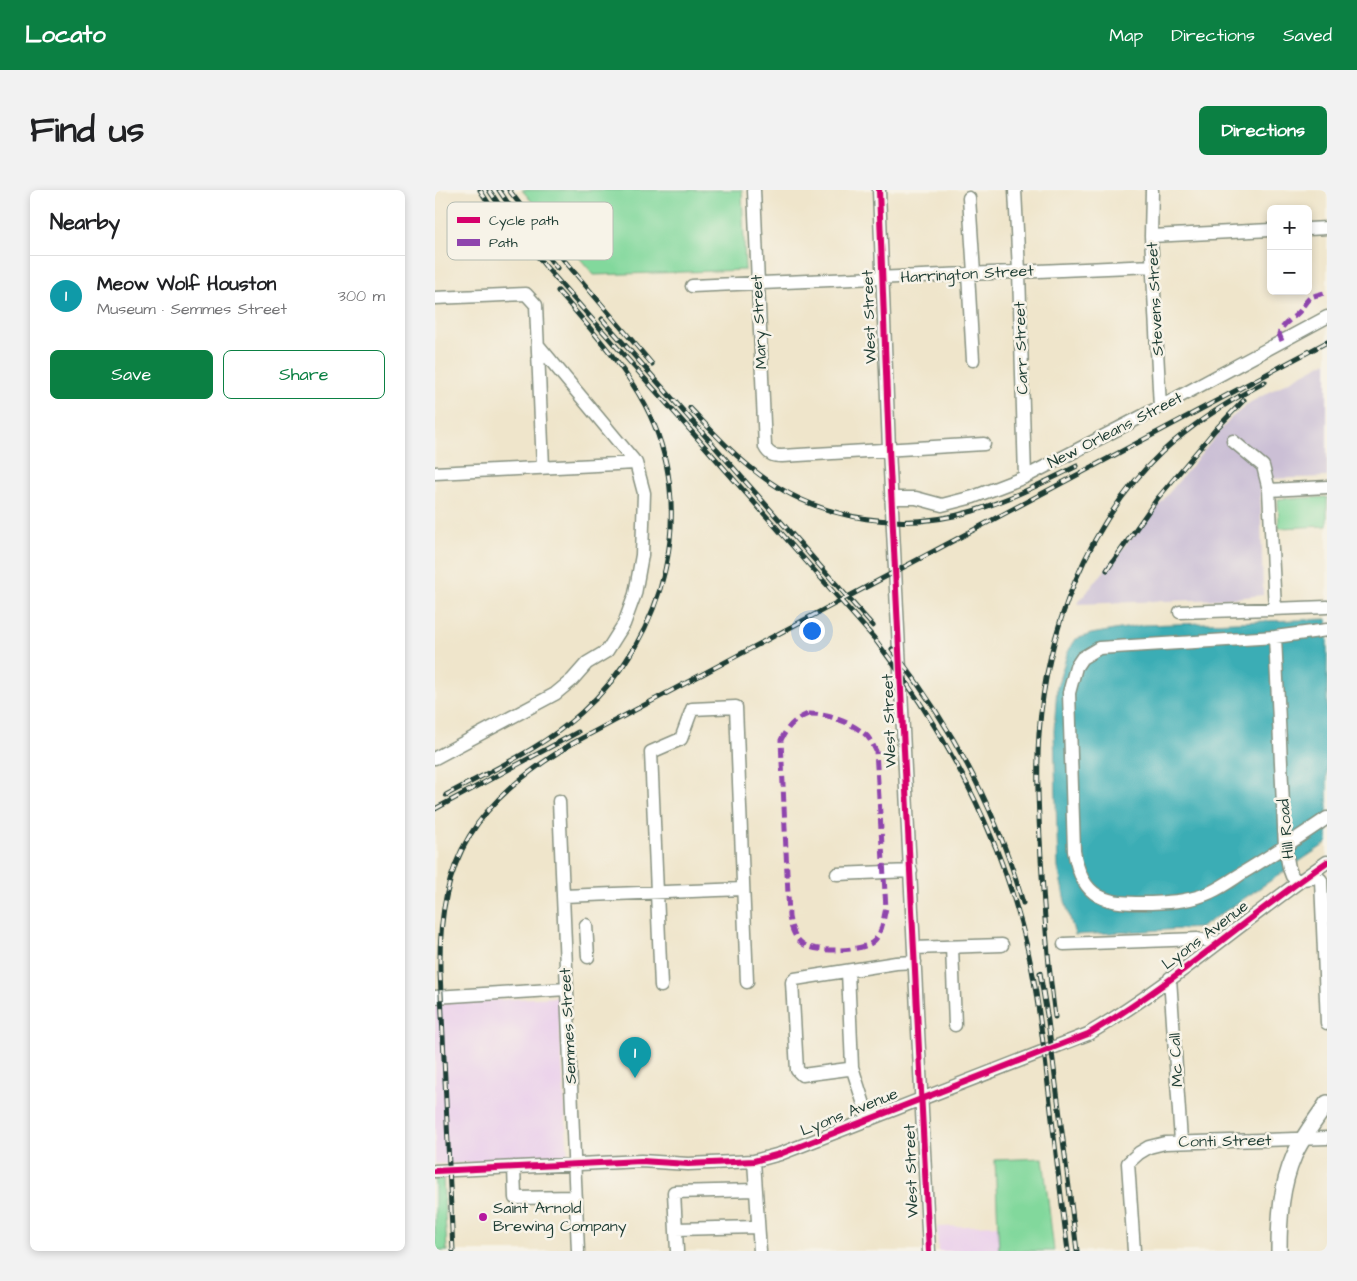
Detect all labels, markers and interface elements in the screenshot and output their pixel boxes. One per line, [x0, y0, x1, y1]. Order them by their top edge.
text: Locato [25, 18, 106, 52]
text: Map [1109, 23, 1143, 48]
text: Directions [1171, 23, 1255, 48]
text: Saved [1283, 23, 1332, 48]
text: Find us [30, 106, 144, 155]
button: Directions [1199, 106, 1327, 155]
legend [447, 202, 613, 260]
map controls [1267, 205, 1312, 295]
button: + [1267, 205, 1312, 250]
text: Nearby [50, 208, 120, 237]
text: Cycle path [489, 211, 558, 231]
text: Path [489, 233, 518, 253]
street label: Stevens Street [1141, 241, 1169, 357]
button: − [1267, 250, 1312, 295]
street label: Harrington Street [900, 259, 1035, 289]
street label: West Street [856, 269, 882, 364]
text: Meow Wolf Houston [97, 271, 276, 298]
street label: Mary Street [746, 274, 773, 370]
text: 1 [65, 285, 67, 307]
text: 300 m [338, 285, 385, 307]
text: Museum · Semmes Street [97, 298, 287, 320]
street label: Carr Street [1008, 301, 1034, 395]
button: Save [50, 350, 213, 399]
button: Share [223, 350, 385, 399]
street label: New Orleans Street [1044, 386, 1187, 474]
your location [799, 618, 825, 644]
street label: West Street [876, 673, 902, 768]
street label: Hill Road [1272, 798, 1300, 860]
street label: Lyons Avenue [1157, 895, 1254, 976]
street label: Semmes Street [554, 967, 582, 1085]
street label: Mc Call [1164, 1032, 1188, 1088]
pin: 1 [619, 1037, 651, 1078]
street label: Lyons Avenue [797, 1082, 902, 1142]
street label: West Street [898, 1123, 924, 1218]
street label: Conti Street [1178, 1129, 1272, 1153]
place label: Saint Arnold Brewing Company [493, 1197, 627, 1238]
marker: Saint Arnold Brewing Company [477, 1211, 489, 1223]

